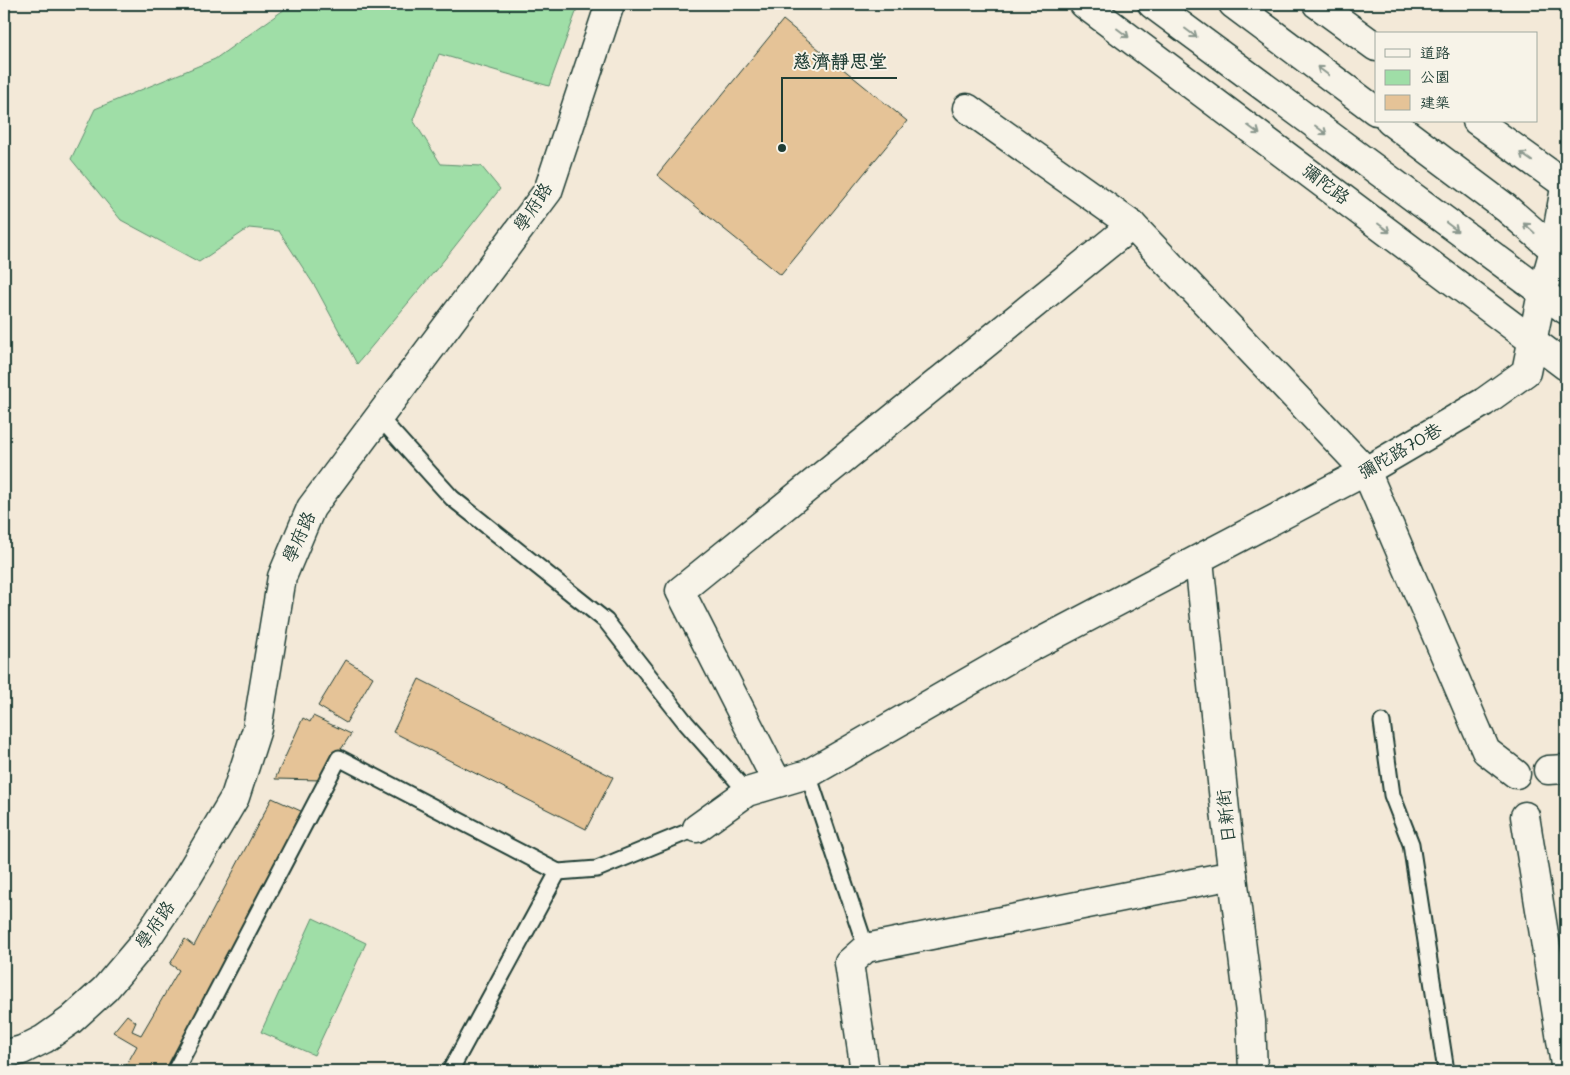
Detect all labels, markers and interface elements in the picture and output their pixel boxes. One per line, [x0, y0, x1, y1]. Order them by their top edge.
one-way arrow [1116, 28, 1130, 38]
one-way arrow [1184, 28, 1198, 38]
legend [1375, 32, 1538, 122]
text: 道路 [1420, 42, 1450, 62]
callout: 慈濟靜思堂 [782, 44, 897, 78]
text: 慈濟靜思堂 [792, 48, 888, 73]
one-way arrow [1316, 66, 1330, 76]
text: 公園 [1420, 66, 1450, 86]
text: 建築 [1420, 92, 1450, 112]
one-way arrow [1314, 124, 1327, 135]
one-way arrow [1247, 125, 1261, 135]
one-way arrow [1519, 152, 1533, 162]
street label: 彌陀路 [1298, 157, 1355, 209]
street label: 學府路 [507, 177, 557, 236]
one-way arrow [1445, 221, 1458, 232]
one-way arrow [1377, 222, 1390, 233]
one-way arrow [1523, 222, 1536, 234]
street label: 彌陀路70巷 [1353, 416, 1446, 484]
street label: 學府路 [276, 507, 320, 566]
street label: 日新街 [1210, 788, 1240, 844]
street label: 學府路 [129, 895, 179, 953]

